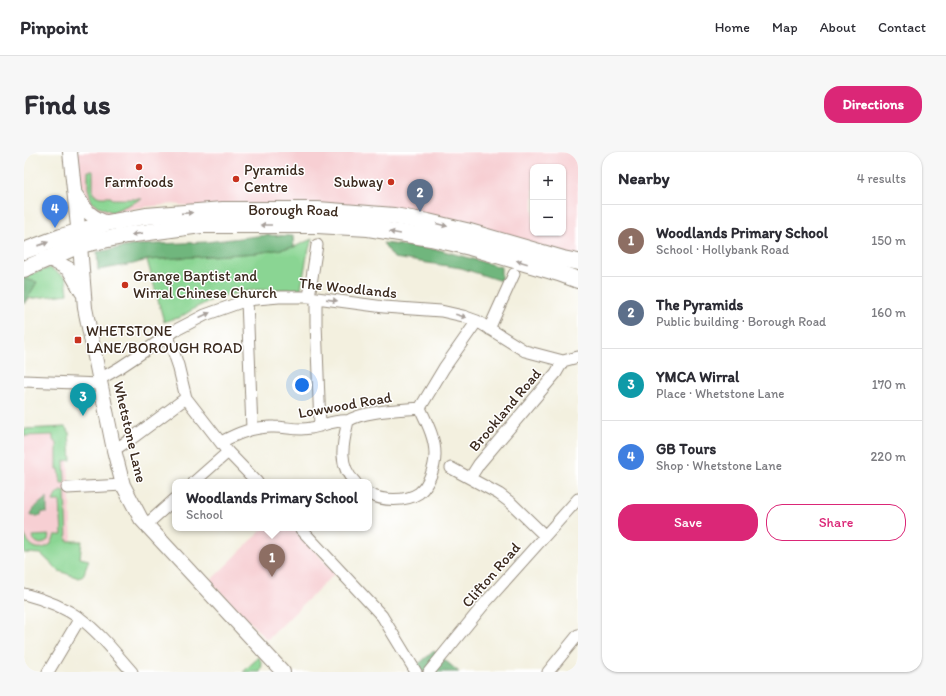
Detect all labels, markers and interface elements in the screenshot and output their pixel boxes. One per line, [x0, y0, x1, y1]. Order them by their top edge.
text: Pinpoint [20, 16, 88, 39]
text: Home [715, 19, 750, 36]
text: Map [772, 19, 798, 36]
text: About [820, 19, 856, 36]
text: Contact [878, 19, 926, 36]
button: Directions [824, 86, 922, 123]
text: Find us [24, 87, 111, 121]
place label: Pyramids Centre [244, 161, 305, 196]
marker: Farmfoods [134, 162, 144, 172]
map controls [530, 164, 566, 236]
button: + [530, 164, 566, 200]
text: Nearby [618, 168, 670, 188]
text: 4 results [857, 171, 906, 186]
place label: Farmfoods [105, 173, 174, 191]
place label: Subway [334, 173, 383, 191]
marker: Pyramids Centre [231, 174, 241, 184]
marker: Subway [386, 177, 396, 187]
pin: 2 [407, 179, 433, 212]
pin: 4 [42, 195, 68, 228]
button: − [530, 200, 566, 236]
street label: Borough Road [248, 201, 340, 221]
one-way arrow [181, 209, 193, 216]
one-way arrow [259, 222, 272, 228]
one-way arrow [436, 222, 448, 228]
text: Woodlands Primary School [656, 224, 828, 242]
one-way arrow [389, 229, 402, 235]
one-way arrow [130, 231, 143, 237]
text: 1 [628, 233, 634, 248]
text: 150 m [871, 233, 906, 248]
one-way arrow [37, 241, 49, 247]
text: School · Hollybank Road [656, 242, 789, 257]
one-way arrow [516, 259, 528, 265]
place label: Grange Baptist and Wirral Chinese Church [133, 267, 277, 302]
street label: The Woodlands [298, 274, 398, 302]
marker: Grange Baptist and Wirral Chinese Church [120, 280, 130, 290]
text: The Pyramids [656, 296, 743, 314]
one-way arrow [326, 297, 338, 303]
text: 2 [628, 305, 634, 320]
text: 160 m [871, 305, 906, 320]
one-way arrow [199, 312, 211, 318]
one-way arrow [455, 313, 467, 319]
text: Public building · Borough Road [656, 314, 826, 329]
place label: WHETSTONE LANE/BOROUGH ROAD [86, 322, 243, 357]
marker: WHETSTONE LANE/BOROUGH ROAD [73, 335, 83, 345]
street label: Brookland Road [465, 365, 545, 455]
text: YMCA Wirral [656, 368, 739, 386]
your location [292, 375, 312, 395]
text: 3 [627, 377, 635, 392]
text: 170 m [872, 377, 906, 392]
street label: Whetstone Lane [110, 380, 150, 484]
pin: 3 [70, 383, 96, 416]
text: Place · Whetstone Lane [656, 386, 784, 401]
street label: Lowwood Road [297, 388, 394, 422]
text: GB Tours [656, 440, 716, 458]
text: 4 [627, 449, 635, 464]
text: 220 m [870, 449, 906, 464]
text: Shop · Whetstone Lane [656, 458, 782, 473]
popup [172, 479, 372, 531]
text: Woodlands Primary School [186, 489, 358, 507]
button: Save [618, 504, 758, 541]
button: Share [766, 504, 906, 541]
text: School [186, 507, 223, 522]
street label: Clifton Road [458, 539, 524, 611]
pin: 1 [259, 544, 285, 577]

